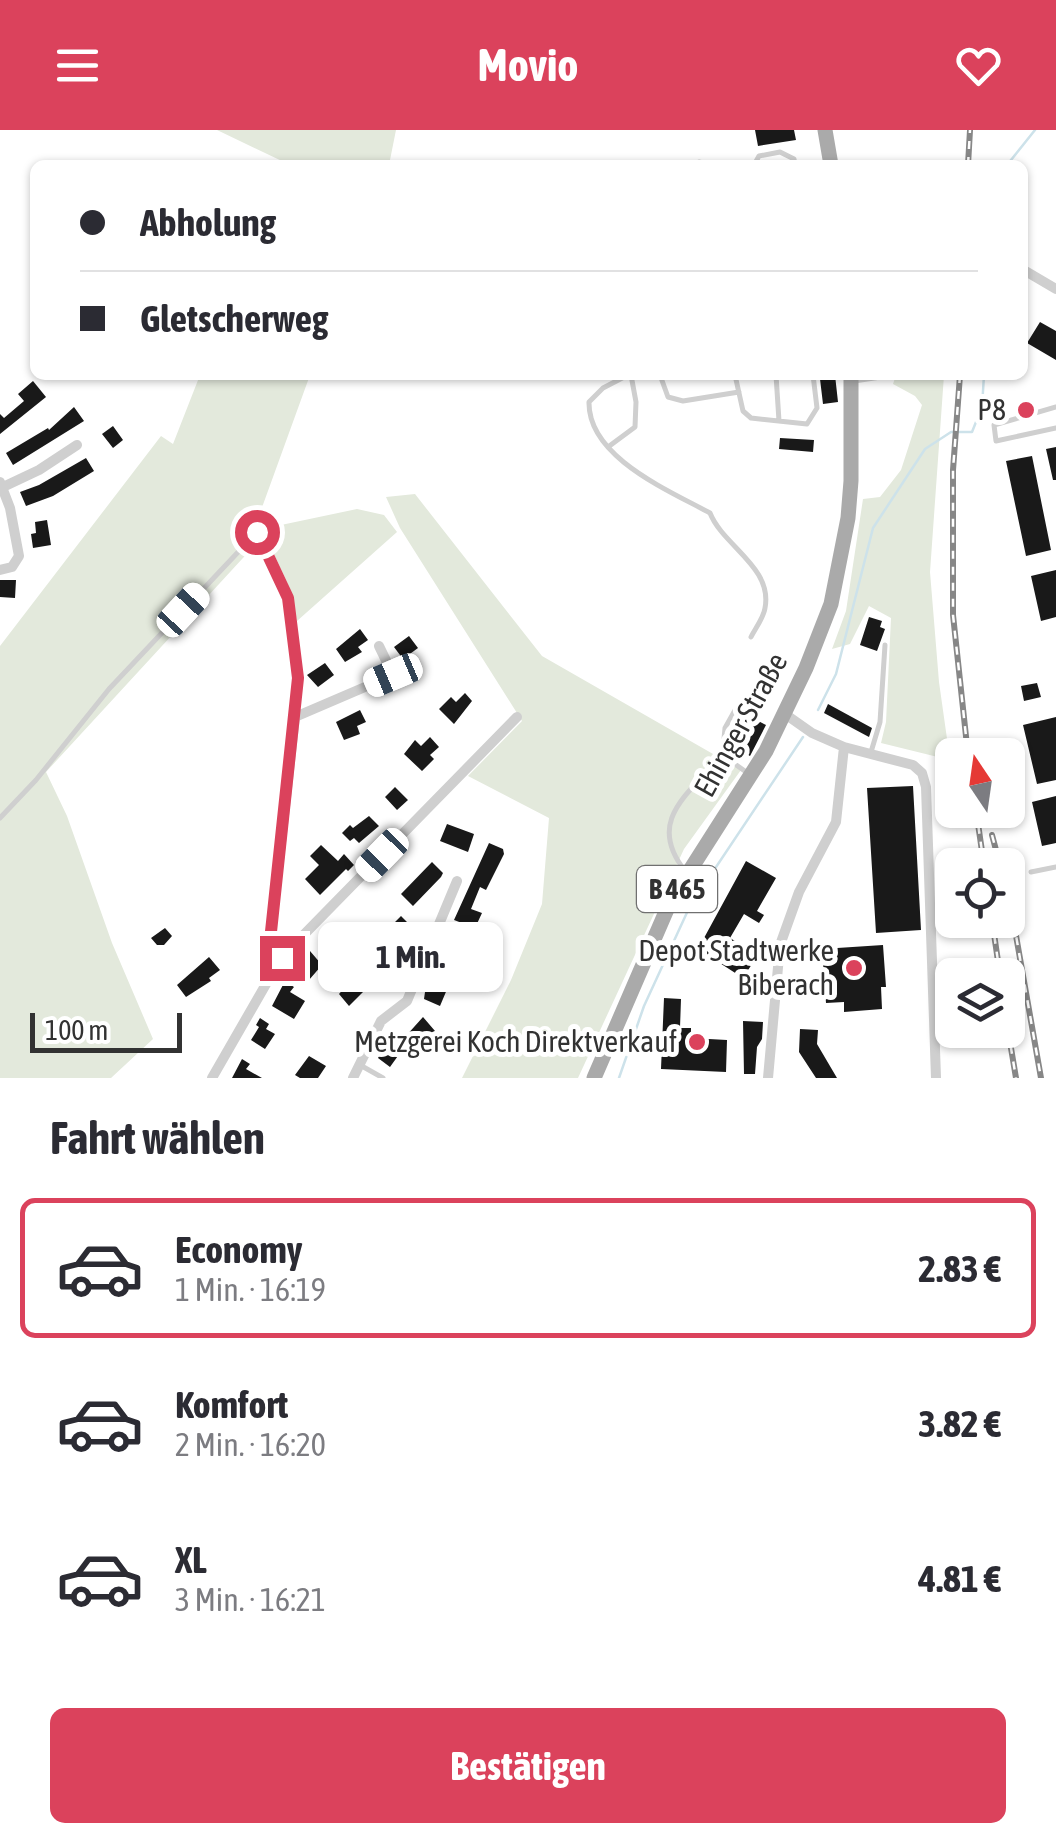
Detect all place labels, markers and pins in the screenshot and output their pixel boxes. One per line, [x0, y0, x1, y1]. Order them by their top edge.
place label: P8 [977, 392, 1006, 426]
marker: P8 [1015, 399, 1037, 421]
place label: Depot Stadtwerke Biberach [638, 933, 834, 1001]
marker: Depot Stadtwerke Biberach [843, 957, 865, 979]
place label: Metzgerei Koch Direktverkauf [354, 1024, 677, 1058]
marker: Metzgerei Koch Direktverkauf [686, 1031, 708, 1053]

